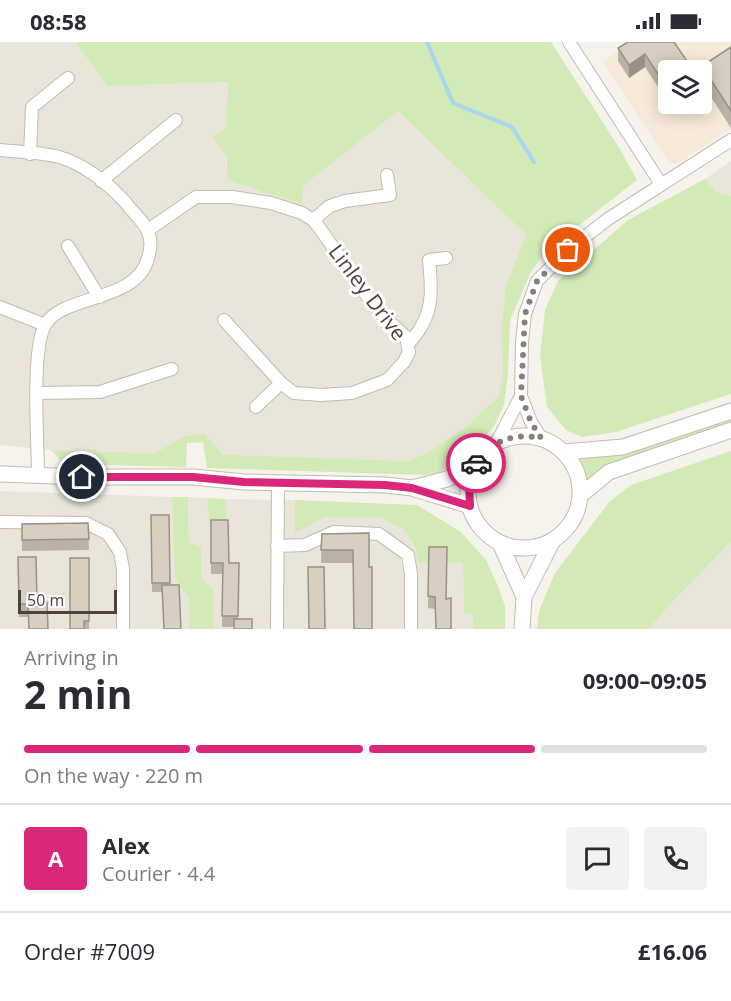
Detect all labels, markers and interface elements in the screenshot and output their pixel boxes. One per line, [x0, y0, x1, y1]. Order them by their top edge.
text: 08:58 [30, 6, 87, 36]
map controls [658, 60, 712, 114]
button: layers [658, 60, 712, 114]
pin [542, 224, 593, 275]
icon: bag [551, 233, 584, 266]
street label: Linley Drive [323, 238, 413, 346]
courier [446, 433, 506, 493]
icon: car [460, 447, 493, 480]
pin [56, 451, 107, 502]
icon: home [65, 460, 98, 493]
scale bar [18, 587, 117, 614]
text: 50 m [27, 589, 64, 611]
text: Arriving in [24, 644, 119, 671]
text: 09:00–09:05 [583, 665, 707, 695]
text: 2 min [24, 667, 132, 720]
text: On the way · 220 m [24, 762, 203, 789]
button: chat [566, 827, 629, 890]
button: phone [644, 827, 707, 890]
text: Alex [102, 830, 150, 860]
text: A [48, 843, 63, 873]
text: Courier · 4.4 [102, 860, 215, 887]
text: Order #7009 [24, 936, 155, 966]
text: £16.06 [638, 936, 707, 966]

